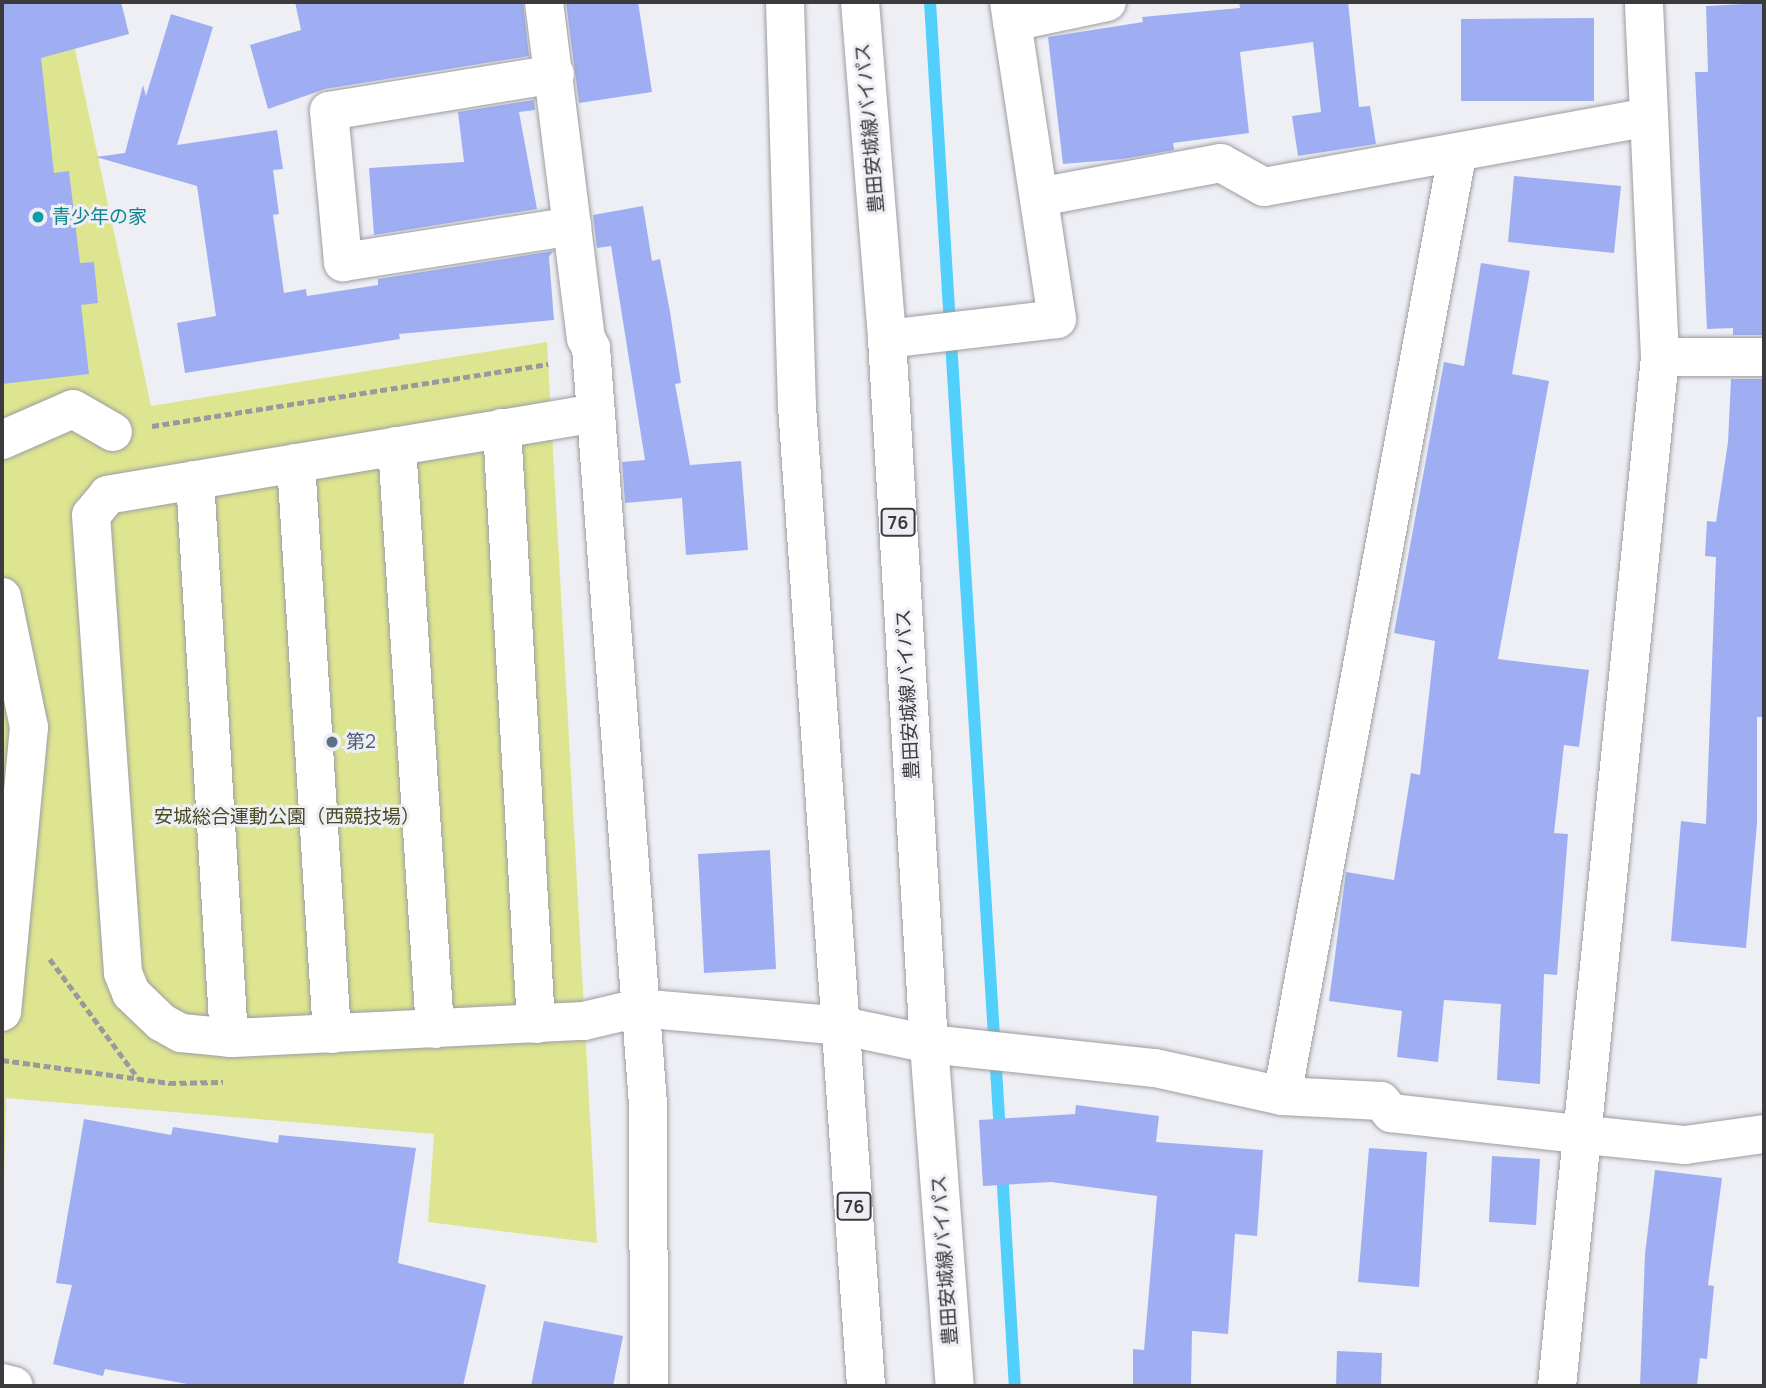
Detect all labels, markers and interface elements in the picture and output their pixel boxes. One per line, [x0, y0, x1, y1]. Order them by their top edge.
street label: 豊田安城線バイパス [851, 42, 889, 214]
place label: 青少年の家 [52, 206, 147, 228]
marker: 青少年の家 [30, 209, 46, 225]
road number: 76 [880, 508, 916, 536]
street label: 豊田安城線バイパス [892, 608, 924, 780]
place label: 第2 [346, 731, 376, 753]
marker: 第2 [324, 734, 340, 750]
park label: 安城総合運動公園（西競技場） [154, 806, 420, 828]
street label: 豊田安城線バイパス [928, 1174, 962, 1346]
road number: 76 [836, 1191, 872, 1220]

